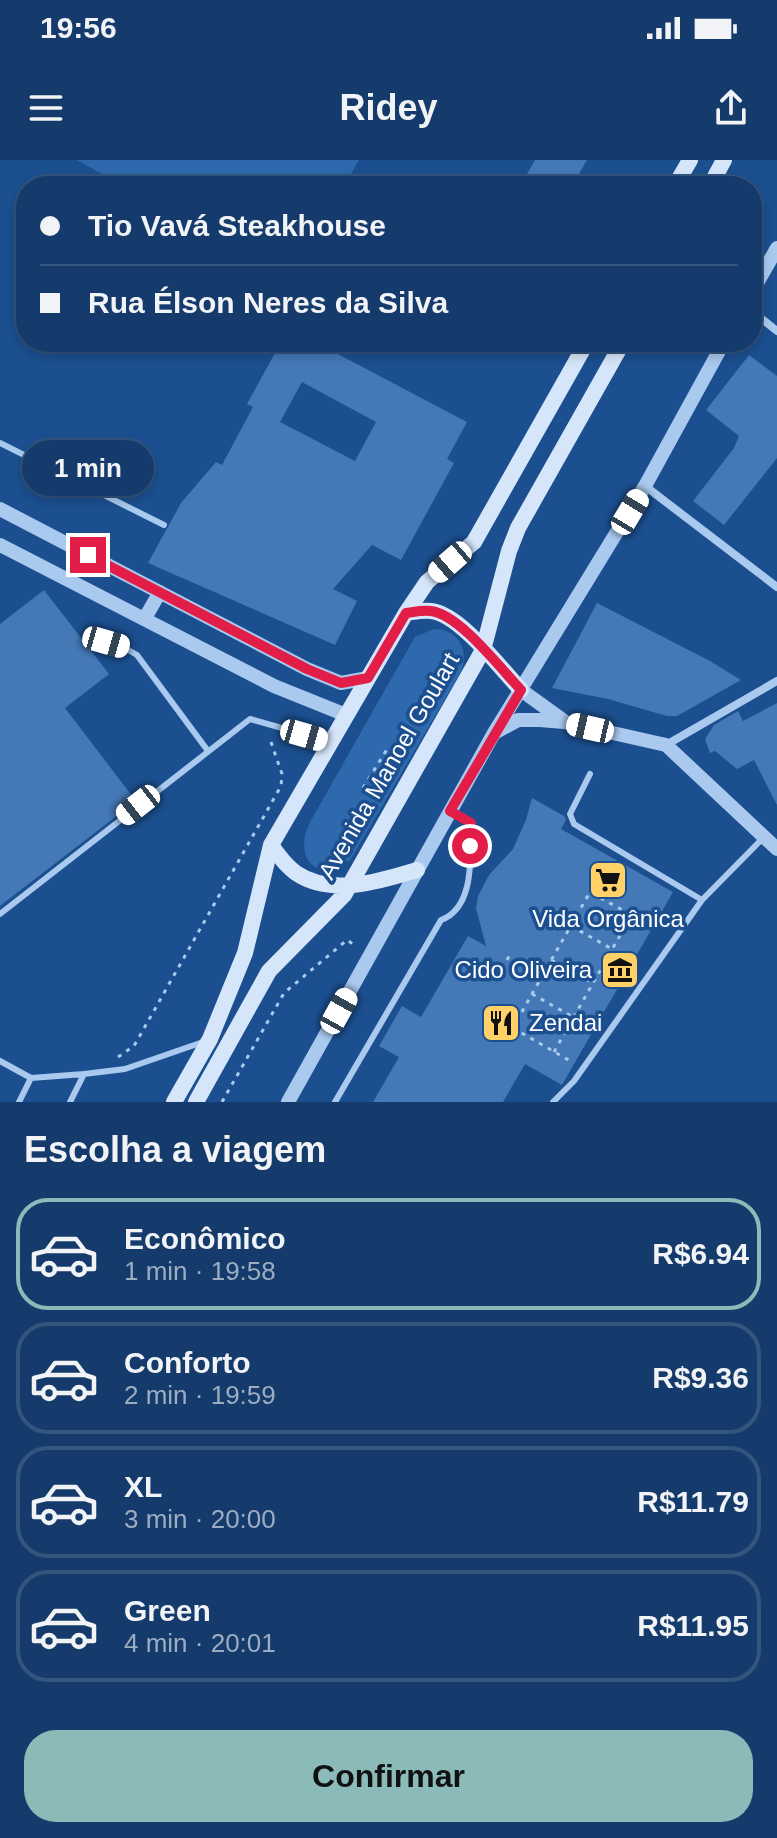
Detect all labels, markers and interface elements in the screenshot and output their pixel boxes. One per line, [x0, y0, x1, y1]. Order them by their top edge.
text: 19:56 [40, 11, 117, 44]
icon: menu [24, 86, 68, 130]
icon: share [709, 86, 753, 130]
text: Ridey [339, 87, 438, 128]
text: Tio Vavá Steakhouse [88, 209, 386, 242]
text: Rua Élson Neres da Silva [88, 286, 448, 319]
callout: 1 min [22, 439, 154, 495]
text: 1 min [54, 453, 122, 483]
car [607, 485, 653, 539]
route end [70, 537, 106, 573]
car [424, 537, 476, 587]
car [80, 624, 132, 660]
street label: Avenida Manoel Goulart [313, 647, 465, 884]
car [564, 711, 616, 745]
car [278, 717, 330, 753]
car [112, 781, 164, 829]
route start [452, 828, 488, 864]
supermarket icon: Vida Orgânica [587, 859, 629, 901]
place label: Vida Orgânica [532, 905, 684, 932]
museum icon: Cido Oliveira [599, 949, 641, 991]
place label: Cido Oliveira [455, 956, 593, 983]
car [317, 984, 361, 1038]
restaurant icon: Zendai [480, 1002, 522, 1044]
place label: Zendai [529, 1009, 602, 1036]
text: Escolha a viagem [24, 1129, 326, 1170]
icon: car [28, 1218, 100, 1290]
text: Econômico [124, 1222, 286, 1255]
text: R$6.94 [652, 1237, 749, 1270]
text: 1 min · 19:58 [124, 1256, 276, 1286]
icon: car [28, 1342, 100, 1414]
text: Conforto [124, 1346, 251, 1379]
text: R$9.36 [652, 1361, 749, 1394]
text: 2 min · 19:59 [124, 1380, 276, 1410]
icon: car [28, 1466, 100, 1538]
text: XL [124, 1470, 162, 1503]
text: R$11.79 [637, 1485, 749, 1518]
text: 3 min · 20:00 [124, 1504, 276, 1534]
icon: car [28, 1590, 100, 1662]
text: Green [124, 1594, 211, 1627]
text: R$11.95 [637, 1609, 749, 1642]
text: 4 min · 20:01 [124, 1628, 276, 1658]
button: Confirmar [24, 1730, 753, 1822]

